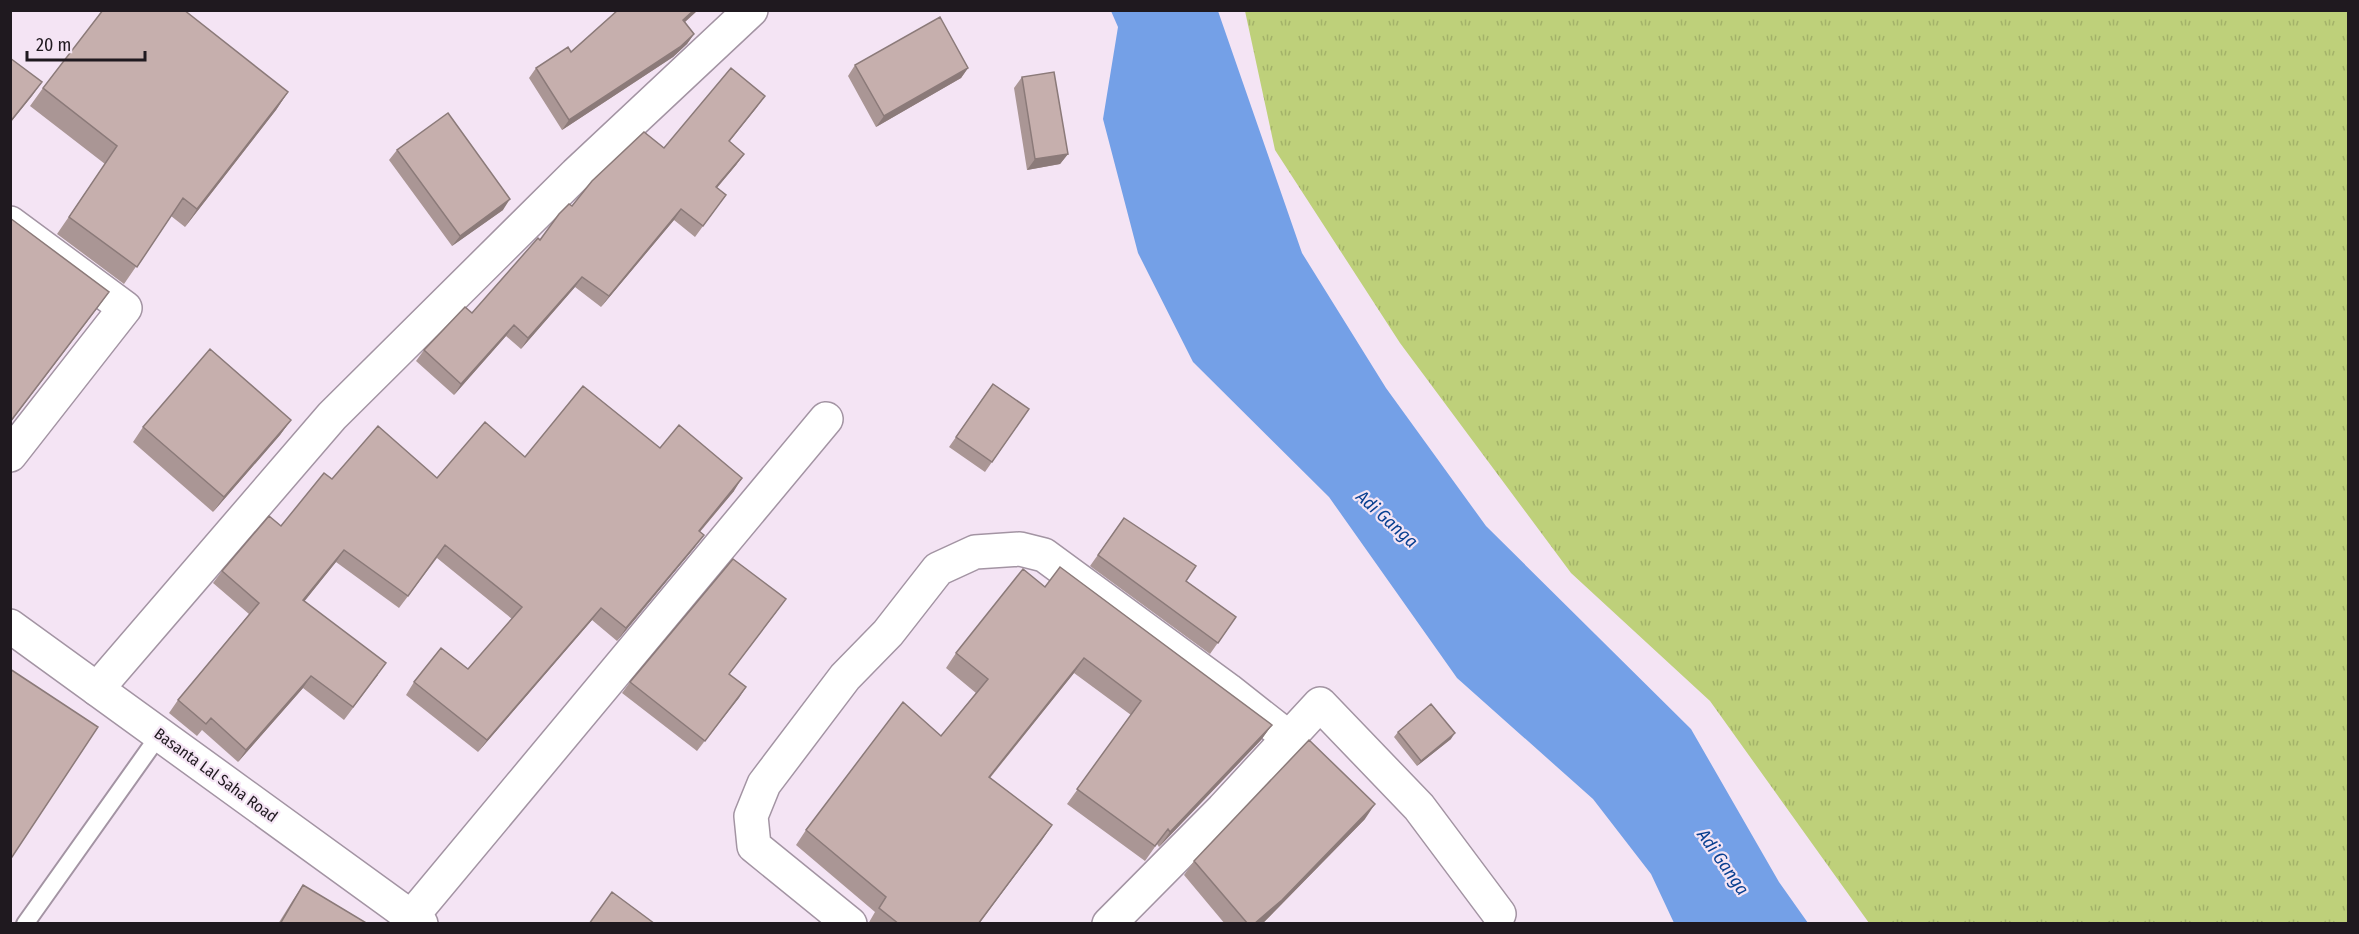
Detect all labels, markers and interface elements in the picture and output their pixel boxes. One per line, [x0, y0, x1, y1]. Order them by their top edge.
scale bar [27, 24, 146, 62]
text: 20 m [36, 34, 71, 56]
water label: Adi Ganga [1351, 485, 1422, 552]
street label: Basanta Lal Saha Road [151, 724, 281, 826]
water label: Adi Ganga [1692, 824, 1754, 899]

